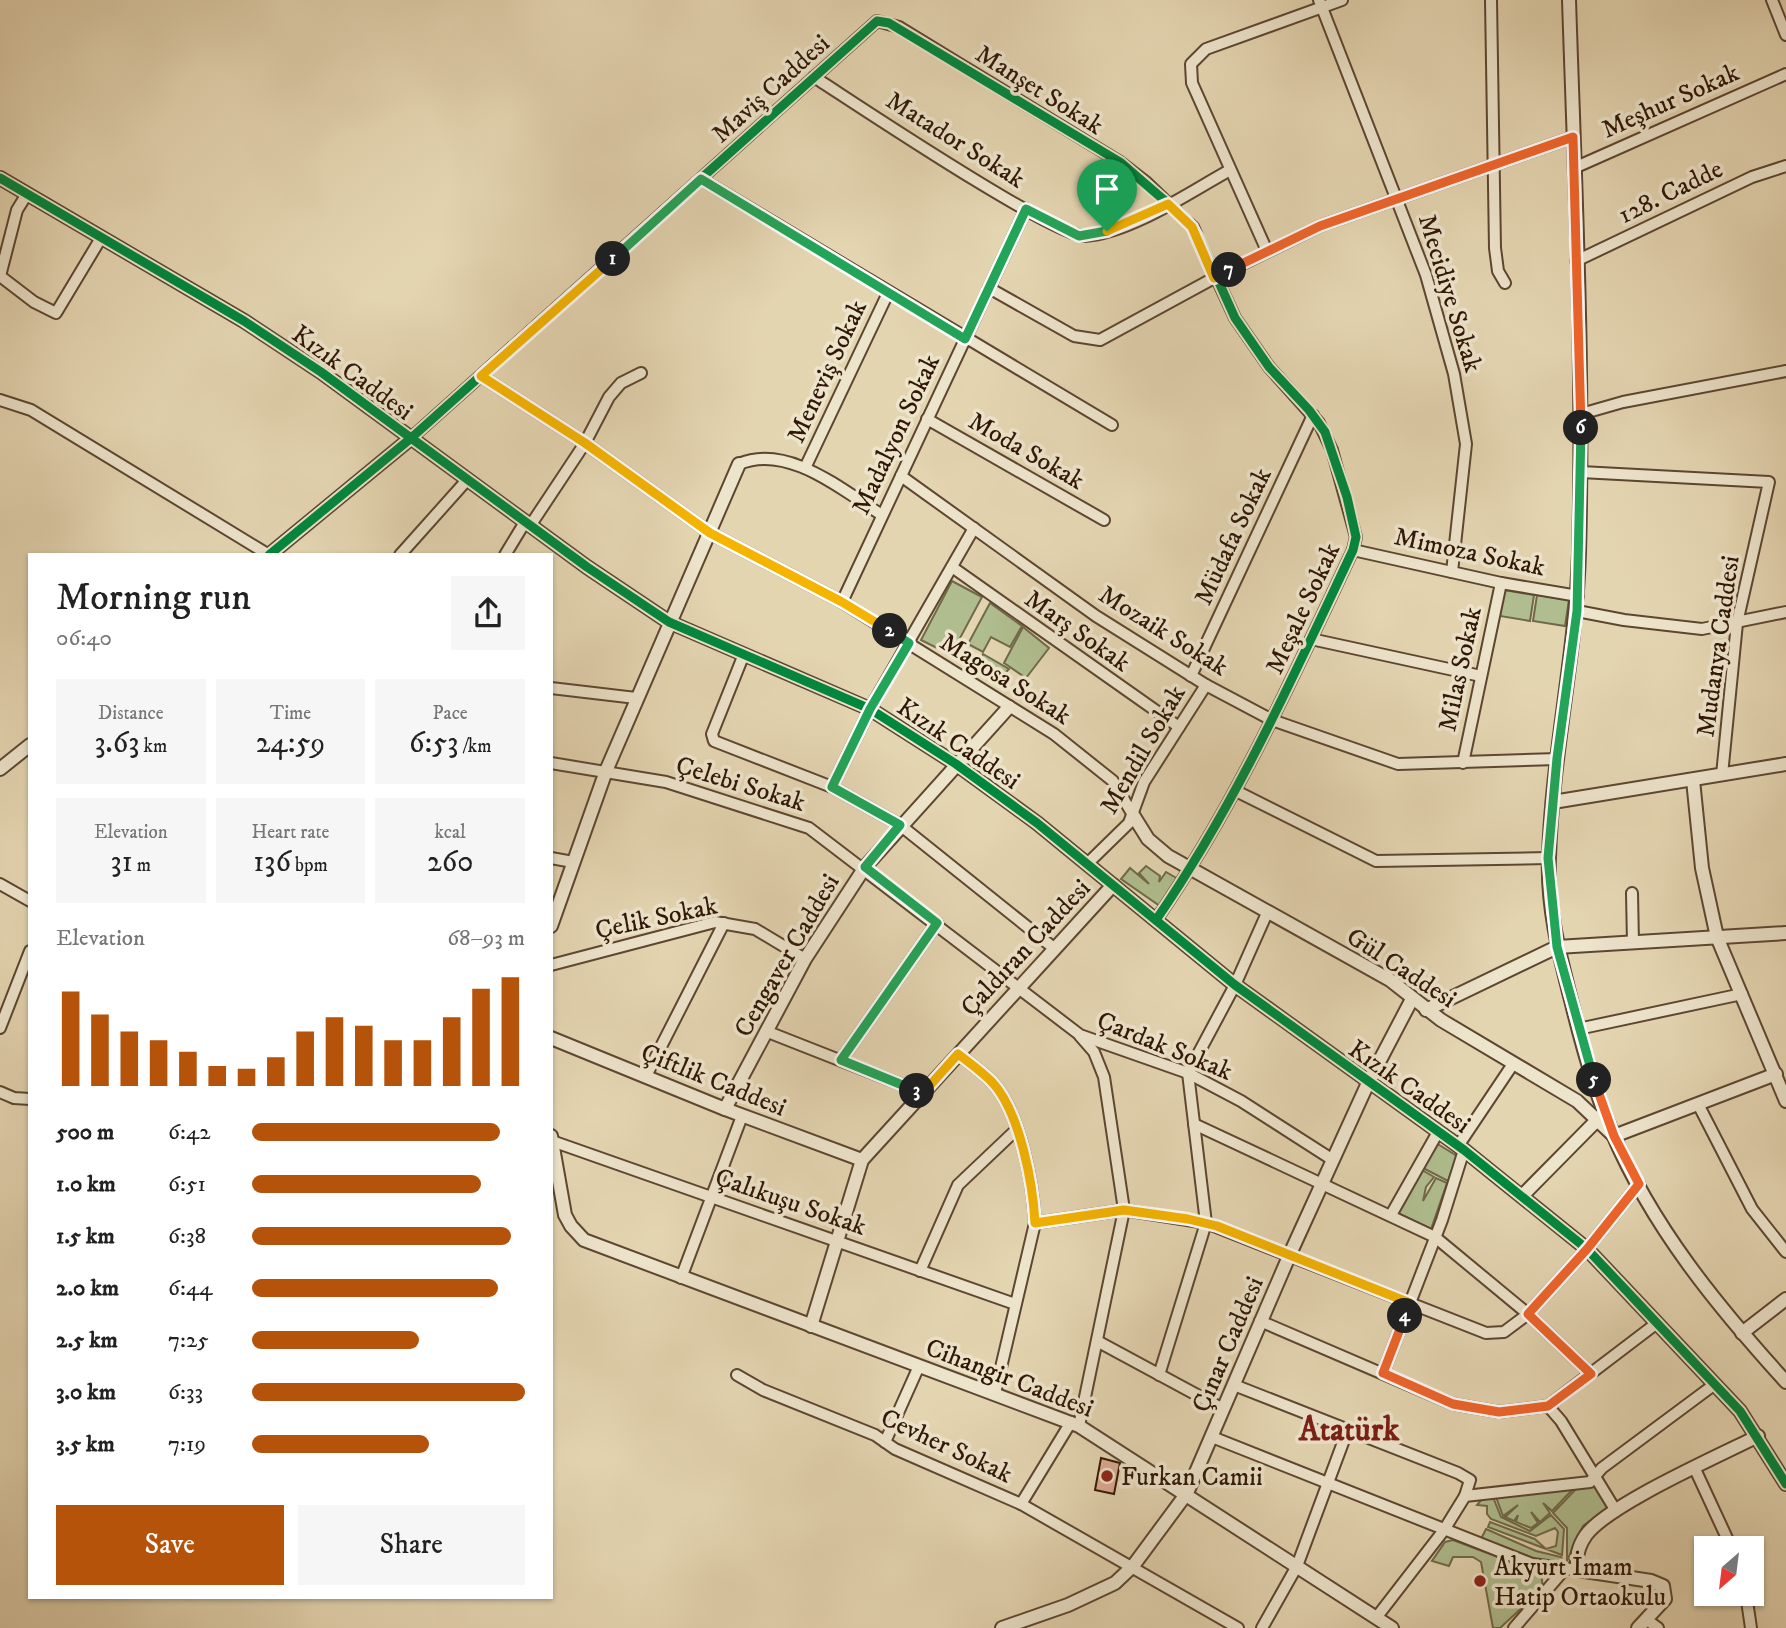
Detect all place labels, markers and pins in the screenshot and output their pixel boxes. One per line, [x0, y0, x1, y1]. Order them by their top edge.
pin [1077, 159, 1137, 231]
pin: 1 [596, 242, 630, 276]
pin: 7 [1212, 252, 1246, 288]
pin: 6 [1564, 410, 1598, 446]
pin: 2 [872, 614, 908, 648]
pin: 5 [1576, 1062, 1612, 1098]
pin: 3 [900, 1074, 934, 1108]
pin: 4 [1388, 1298, 1422, 1334]
place label: Furkan Camii [1121, 1461, 1263, 1494]
marker: Furkan Camii [1099, 1468, 1115, 1484]
place label: Akyurt İmam Hatip Ortaokulu [1494, 1550, 1666, 1614]
marker: Akyurt İmam Hatip Ortaokulu [1472, 1573, 1488, 1589]

